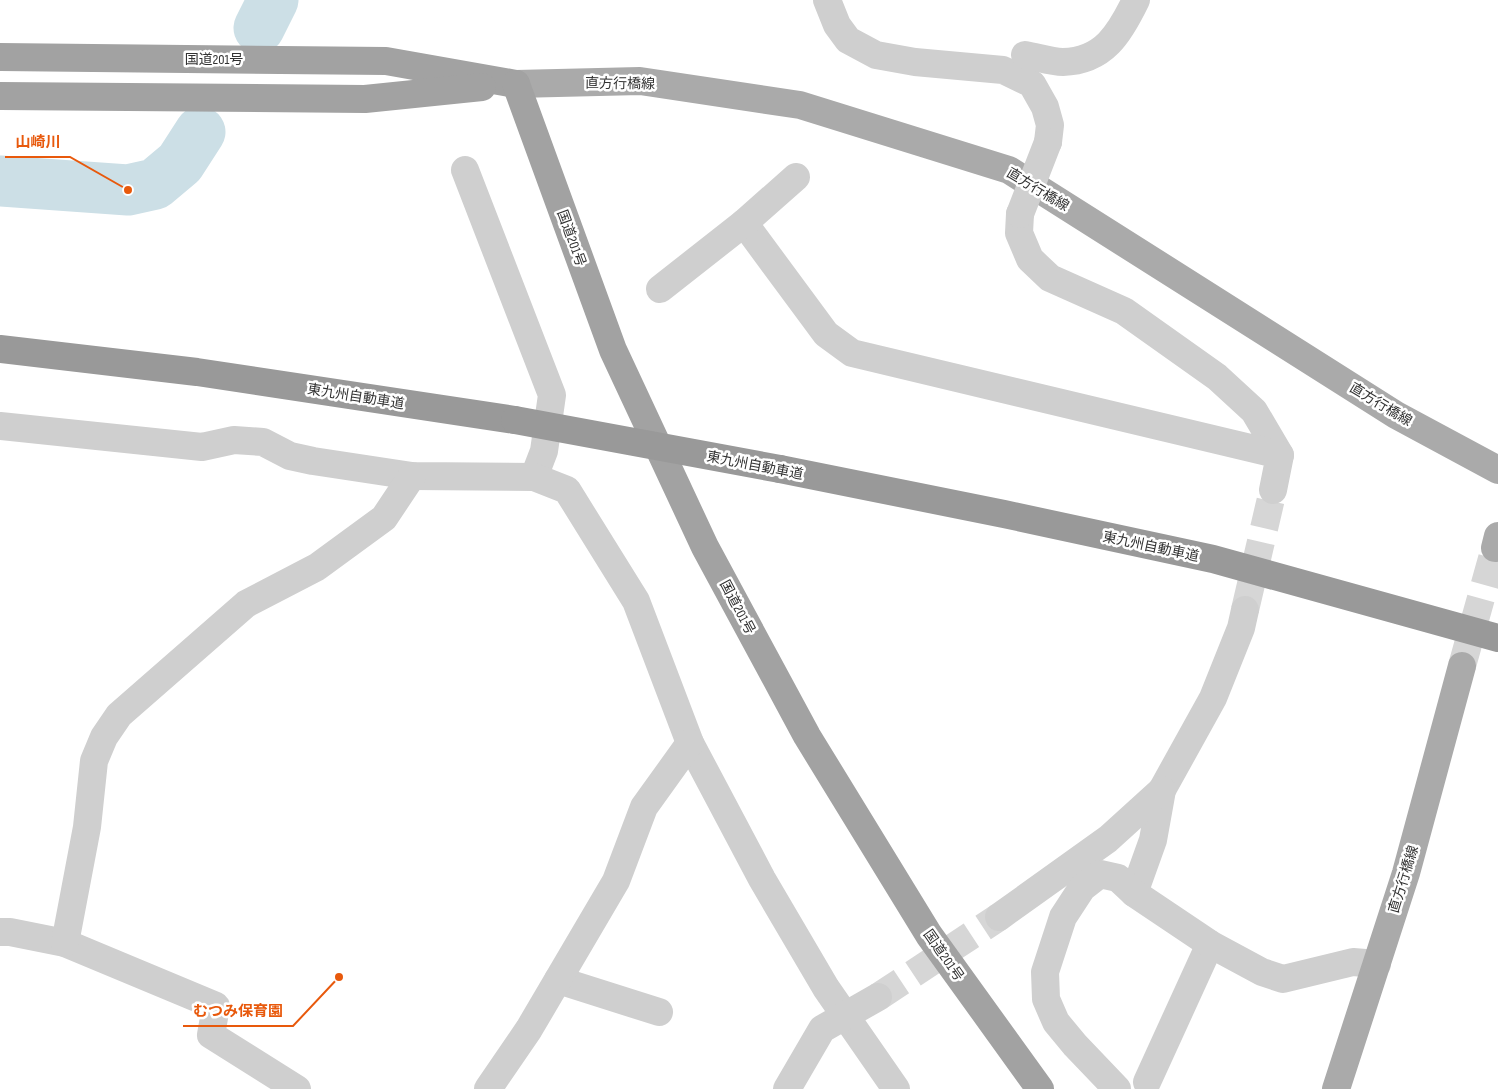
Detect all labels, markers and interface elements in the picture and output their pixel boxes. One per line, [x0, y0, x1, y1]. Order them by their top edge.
street label: 国道201号 [185, 51, 243, 68]
street label: 直方行橋線 [585, 74, 655, 93]
callout: 山崎川 [5, 127, 70, 157]
text: 山崎川 [15, 133, 61, 152]
street label: 直方行橋線 [1003, 164, 1072, 215]
street label: 国道201号 [553, 208, 590, 269]
street label: 直方行橋線 [1346, 379, 1415, 430]
street label: 東九州自動車道 [306, 380, 406, 413]
street label: 東九州自動車道 [705, 448, 805, 483]
street label: 東九州自動車道 [1101, 528, 1201, 565]
street label: 国道201号 [716, 577, 759, 637]
street label: 直方行橋線 [1385, 843, 1422, 915]
street label: 国道201号 [920, 926, 967, 984]
callout: むつみ保育園 [183, 996, 293, 1026]
text: むつみ保育園 [193, 1002, 283, 1021]

